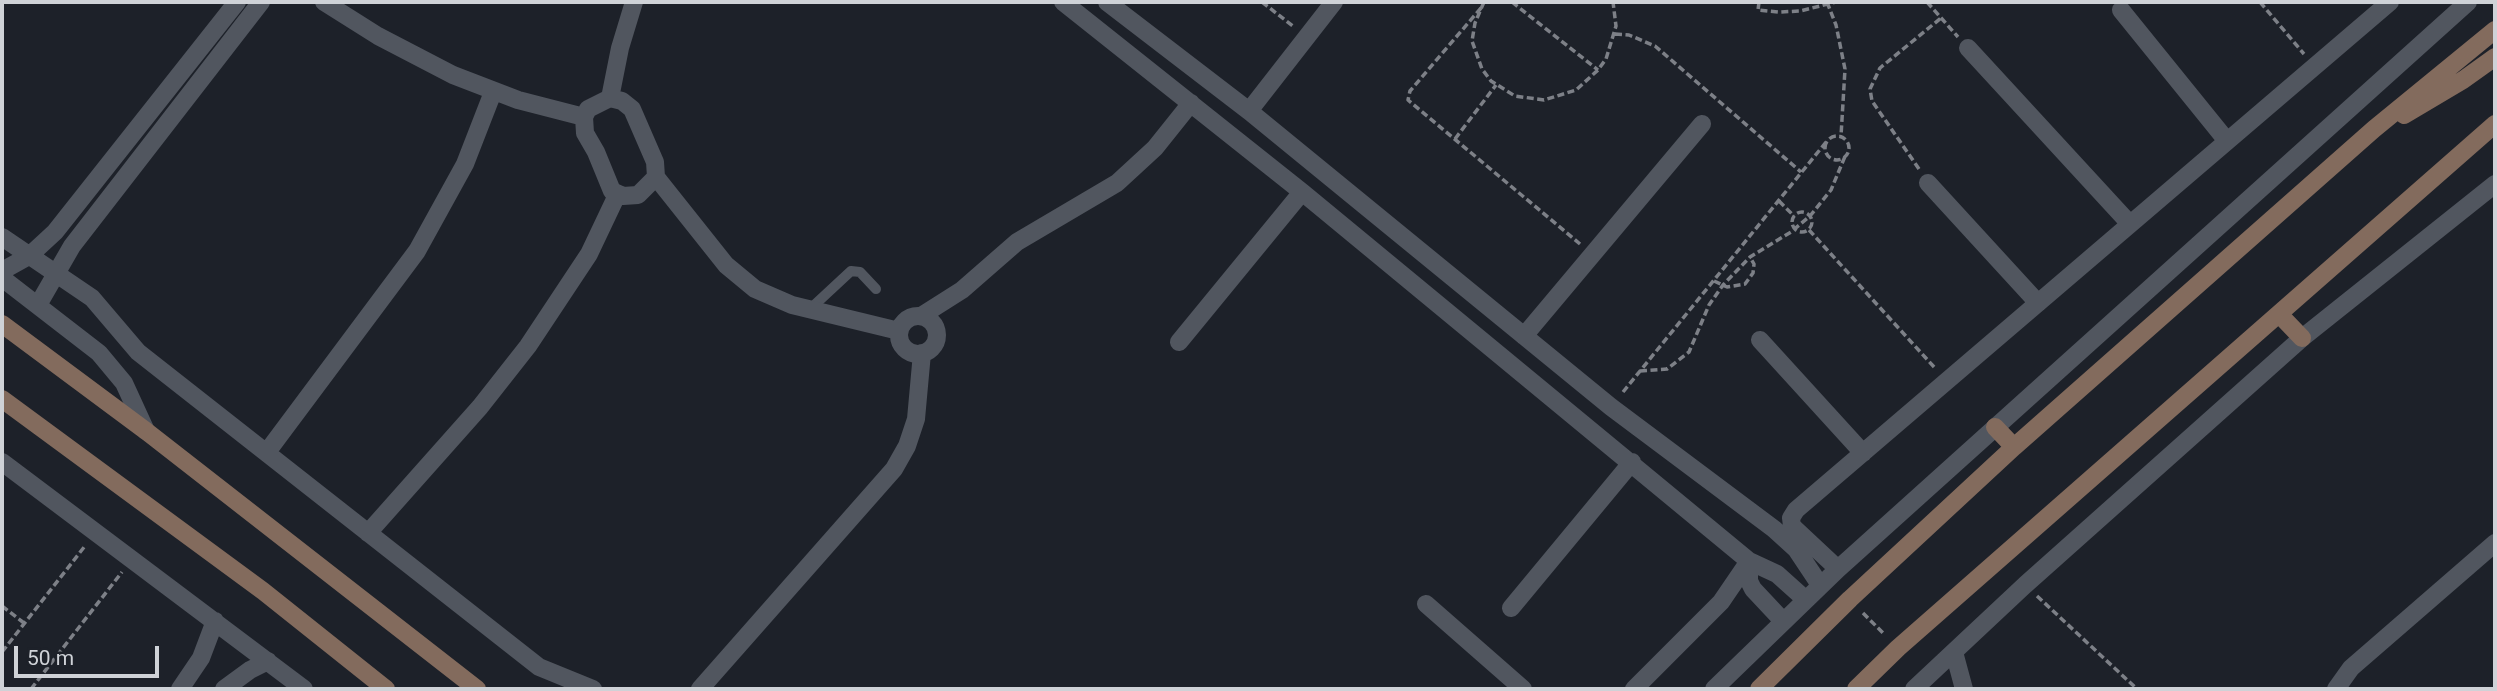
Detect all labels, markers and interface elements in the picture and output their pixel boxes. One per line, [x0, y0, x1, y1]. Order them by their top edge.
scale bar [18, 632, 163, 676]
text: 50 m [27, 646, 74, 670]

